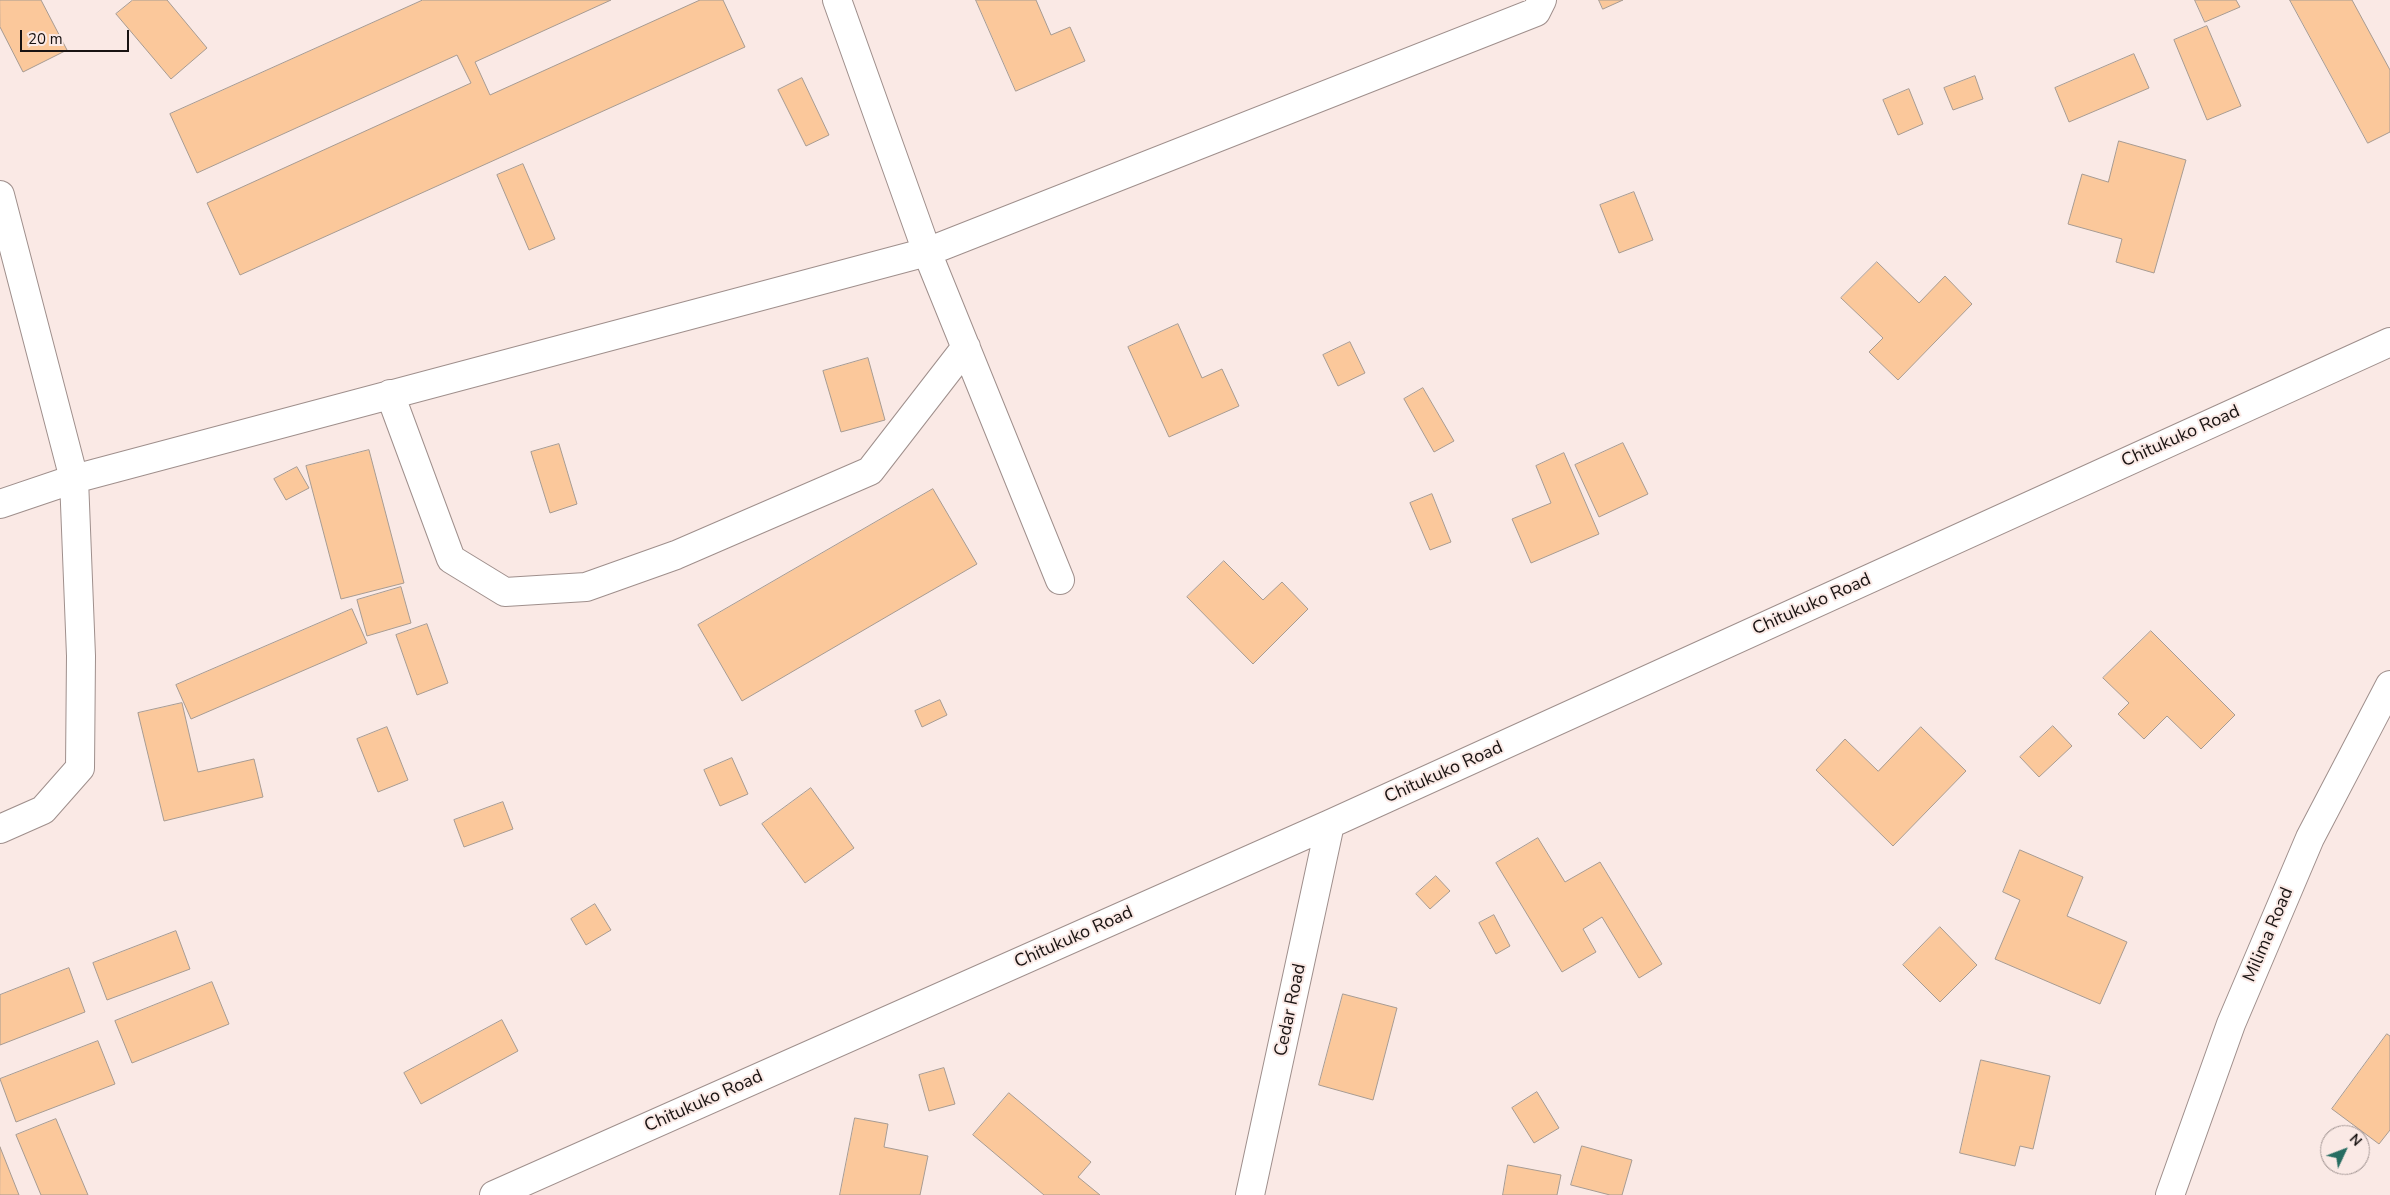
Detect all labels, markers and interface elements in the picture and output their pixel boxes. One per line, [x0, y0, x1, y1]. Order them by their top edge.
scale bar [22, 20, 131, 52]
text: 20 m [28, 29, 63, 49]
street label: Chitukuko Road [2118, 401, 2244, 473]
street label: Chitukuko Road [1749, 569, 1875, 641]
street label: Chitukuko Road [1381, 737, 1507, 809]
street label: Milima Road [2239, 885, 2299, 985]
street label: Chitukuko Road [1011, 902, 1137, 974]
street label: Cedar Road [1271, 962, 1311, 1058]
street label: Chitukuko Road [641, 1066, 767, 1138]
north arrow [2320, 1125, 2370, 1175]
text: N [2345, 1130, 2366, 1150]

